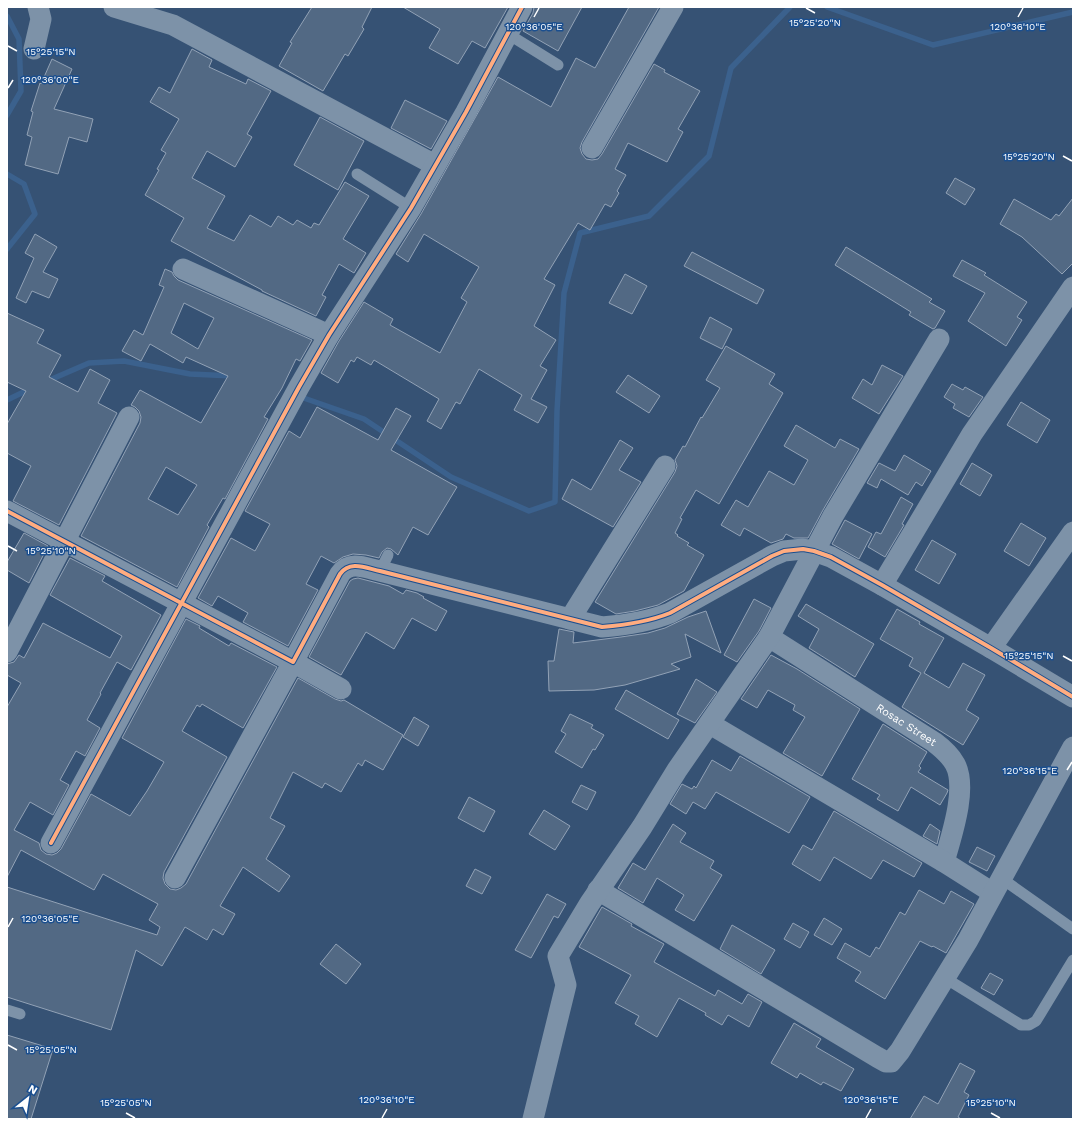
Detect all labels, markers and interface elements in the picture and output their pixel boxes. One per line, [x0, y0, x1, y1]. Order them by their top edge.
text: 15°25'20"N [789, 17, 841, 28]
text: 120°36'05"E [505, 21, 563, 32]
text: 120°36'10"E [990, 21, 1046, 32]
text: 15°25'15"N [26, 46, 76, 57]
text: 120°36'00"E [21, 74, 79, 85]
text: 15°25'20"N [1003, 151, 1055, 162]
text: 15°25'10"N [26, 545, 76, 556]
text: 15°25'15"N [1004, 650, 1054, 661]
street label: Rosac Street [874, 701, 939, 749]
text: 120°36'15"E [1003, 765, 1057, 776]
text: 120°36'05"E [21, 913, 79, 924]
text: 15°25'05"N [25, 1044, 77, 1055]
north arrow [8, 1078, 48, 1118]
text: N [26, 1082, 40, 1097]
text: 120°36'10"E [359, 1094, 415, 1105]
text: 120°36'15"E [844, 1094, 898, 1105]
text: 15°25'05"N [100, 1097, 152, 1108]
text: 15°25'10"N [966, 1097, 1016, 1108]

